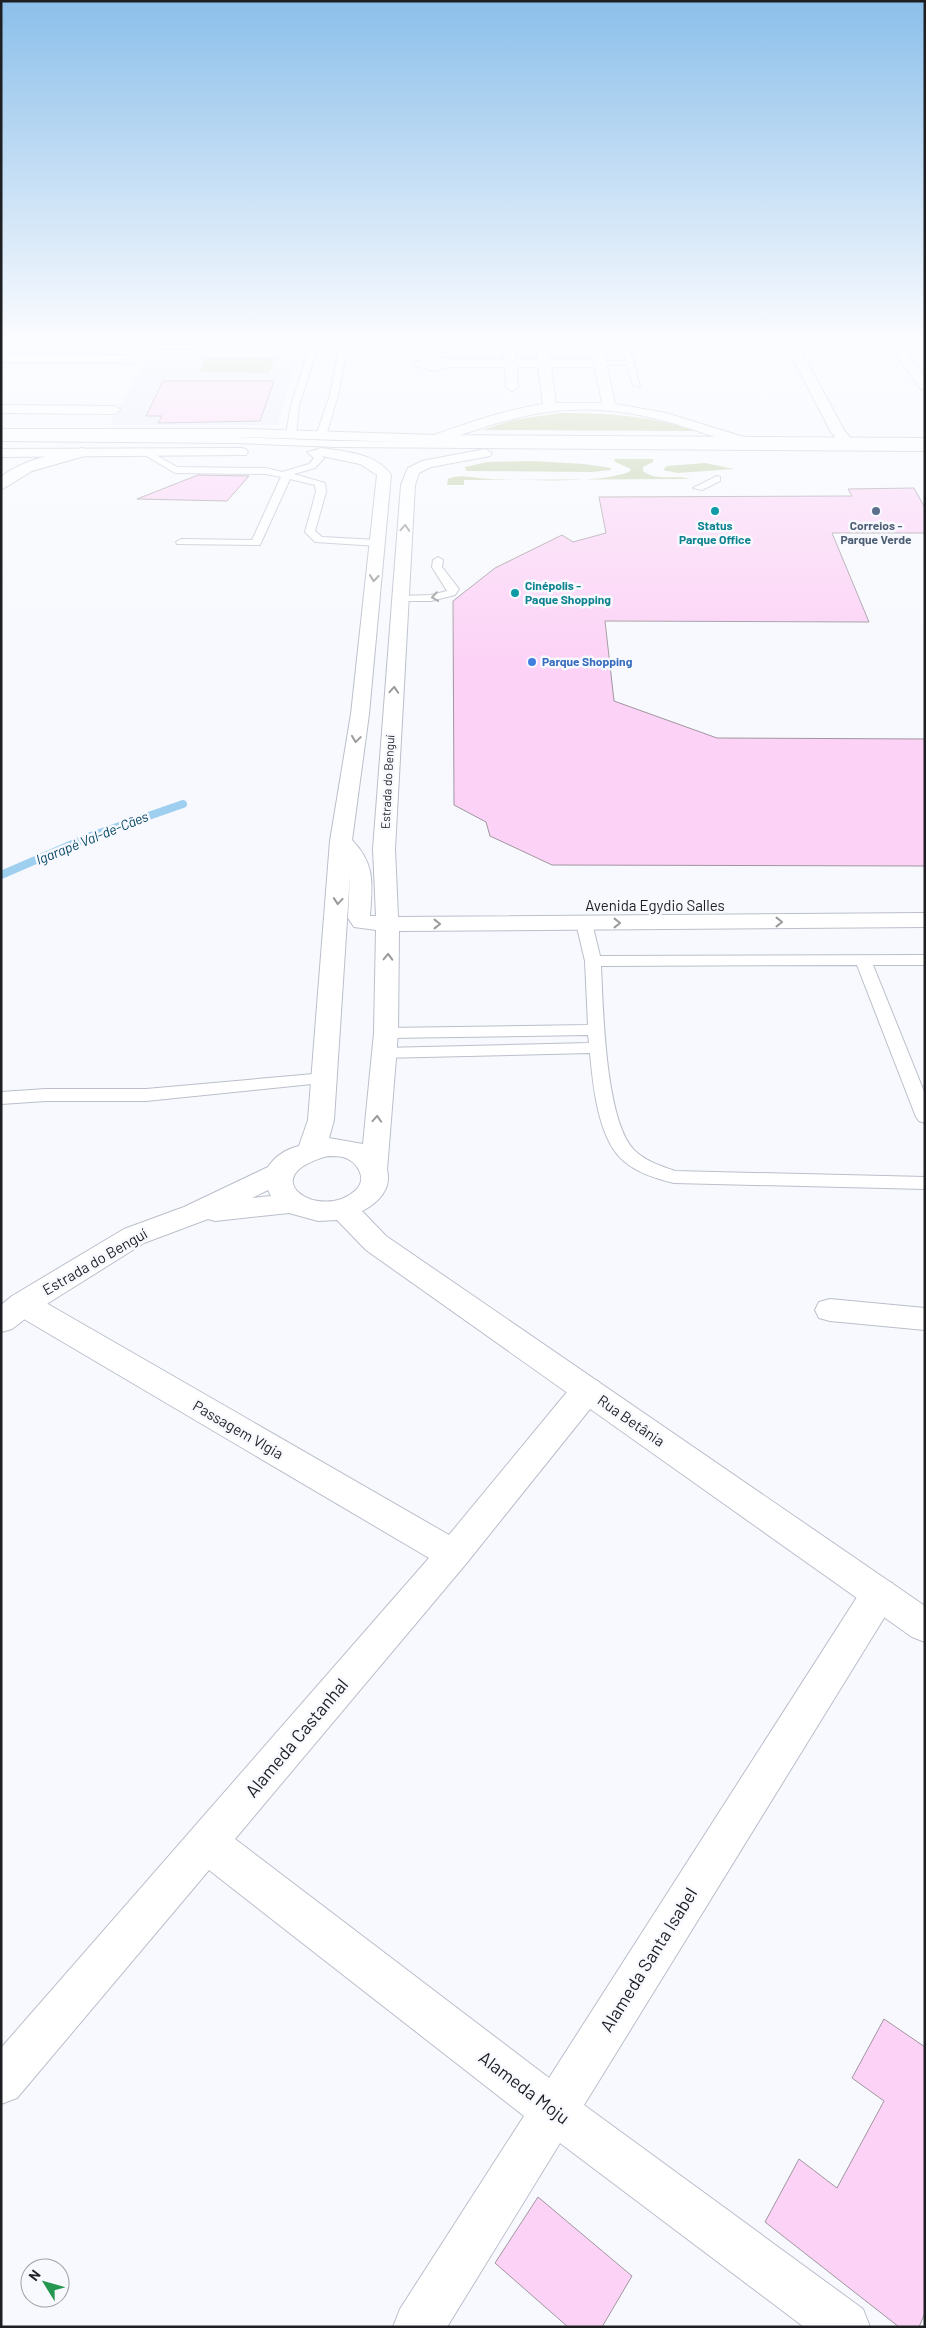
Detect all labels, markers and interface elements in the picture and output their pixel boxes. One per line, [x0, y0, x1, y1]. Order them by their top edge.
marker: Status Parque Office [709, 505, 721, 517]
marker: Correios - Parque Verde [870, 505, 882, 517]
place label: Status Parque Office [679, 518, 751, 546]
place label: Correios - Parque Verde [840, 518, 912, 546]
one-way arrow [400, 524, 411, 532]
one-way arrow [369, 574, 380, 582]
place label: Cinépolis - Paque Shopping [525, 578, 611, 606]
marker: Cinépolis - Paque Shopping [509, 587, 521, 599]
one-way arrow [431, 591, 439, 602]
place label: Parque Shopping [542, 654, 633, 668]
marker: Parque Shopping [526, 656, 538, 668]
one-way arrow [388, 686, 399, 694]
street label: Estrada do Benguí [378, 734, 396, 829]
one-way arrow [351, 736, 362, 744]
water label: Igarapé Val-de-Cães [33, 807, 151, 868]
street label: Avenida Egydio Salles [585, 896, 725, 914]
one-way arrow [333, 897, 344, 905]
one-way arrow [776, 917, 783, 927]
one-way arrow [613, 918, 621, 928]
one-way arrow [433, 919, 441, 929]
one-way arrow [383, 953, 393, 961]
one-way arrow [372, 1115, 383, 1123]
street label: Estrada do Benguí [39, 1224, 150, 1298]
street label: Rua Betânia [595, 1390, 669, 1450]
street label: Passagem Vlgia [190, 1396, 287, 1462]
street label: Alameda Castanhal [240, 1673, 352, 1801]
street label: Alameda Santa Isabel [595, 1883, 701, 2036]
street label: Alameda Moju [475, 2046, 574, 2128]
north arrow [20, 2258, 70, 2308]
text: N [25, 2266, 44, 2284]

